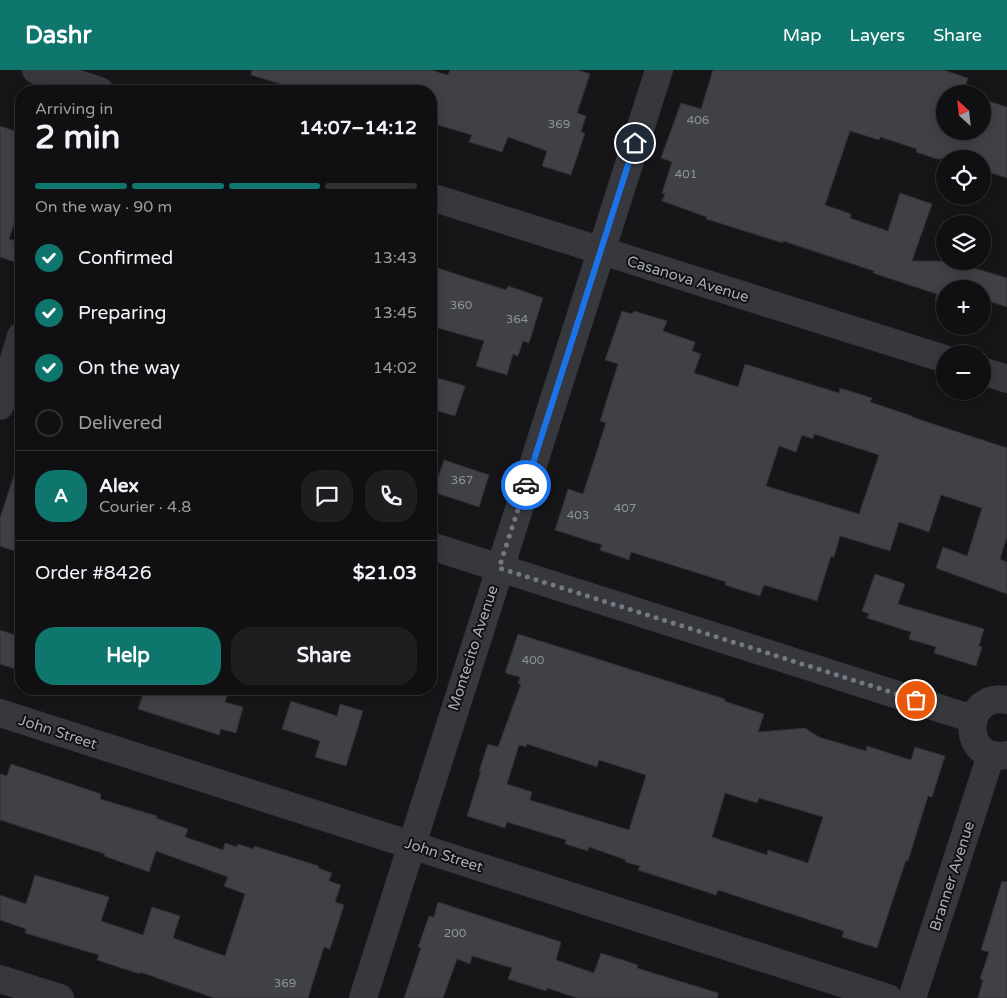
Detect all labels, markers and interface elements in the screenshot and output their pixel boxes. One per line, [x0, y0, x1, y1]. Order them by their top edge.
text: Dashr [25, 21, 92, 50]
text: Map [783, 24, 822, 46]
text: Layers [850, 24, 905, 46]
text: Share [933, 24, 982, 46]
north arrow [936, 85, 991, 140]
map controls [936, 85, 991, 400]
text: Arriving in [35, 99, 113, 119]
house number: 406 [687, 113, 709, 127]
text: 14:07–14:12 [299, 117, 417, 139]
house number: 369 [548, 117, 570, 131]
text: 2 min [35, 119, 120, 157]
pin [614, 122, 656, 164]
icon: home [621, 129, 649, 157]
button: locate [936, 150, 991, 205]
house number: 401 [675, 167, 697, 181]
text: On the way · 90 m [35, 197, 172, 217]
button: layers [936, 215, 991, 270]
icon: check [35, 244, 63, 272]
text: Confirmed [78, 247, 173, 269]
text: 13:43 [373, 248, 417, 268]
street label: Casanova Avenue [625, 252, 751, 306]
button: + [936, 280, 991, 335]
house number: 360 [450, 298, 473, 312]
icon: check [35, 299, 63, 327]
text: Preparing [78, 302, 167, 324]
text: 13:45 [373, 303, 417, 323]
house number: 364 [506, 312, 529, 326]
button: − [936, 345, 991, 400]
icon: check [35, 354, 63, 382]
text: On the way [78, 357, 180, 379]
text: 14:02 [373, 358, 417, 378]
text: Delivered [78, 412, 163, 434]
courier [501, 460, 551, 510]
button: chat [301, 470, 353, 522]
button: phone [365, 470, 417, 522]
icon: car [512, 471, 540, 499]
house number: 367 [451, 473, 473, 487]
text: Alex [99, 475, 139, 497]
text: A [54, 485, 68, 507]
text: Courier · 4.8 [99, 497, 191, 517]
house number: 407 [614, 501, 636, 515]
house number: 403 [567, 508, 589, 522]
text: Order #8426 [35, 562, 152, 584]
text: $21.03 [353, 562, 417, 584]
street label: Montecito Avenue [444, 583, 502, 713]
button: Help [35, 627, 221, 685]
button: Share [231, 627, 417, 685]
house number: 400 [522, 653, 545, 667]
pin [895, 679, 937, 721]
icon: bag [902, 686, 930, 714]
street label: John Street [17, 711, 100, 753]
street label: Branner Avenue [926, 819, 978, 933]
street label: John Street [403, 834, 486, 876]
house number: 200 [444, 926, 467, 940]
house number: 369 [274, 976, 296, 990]

